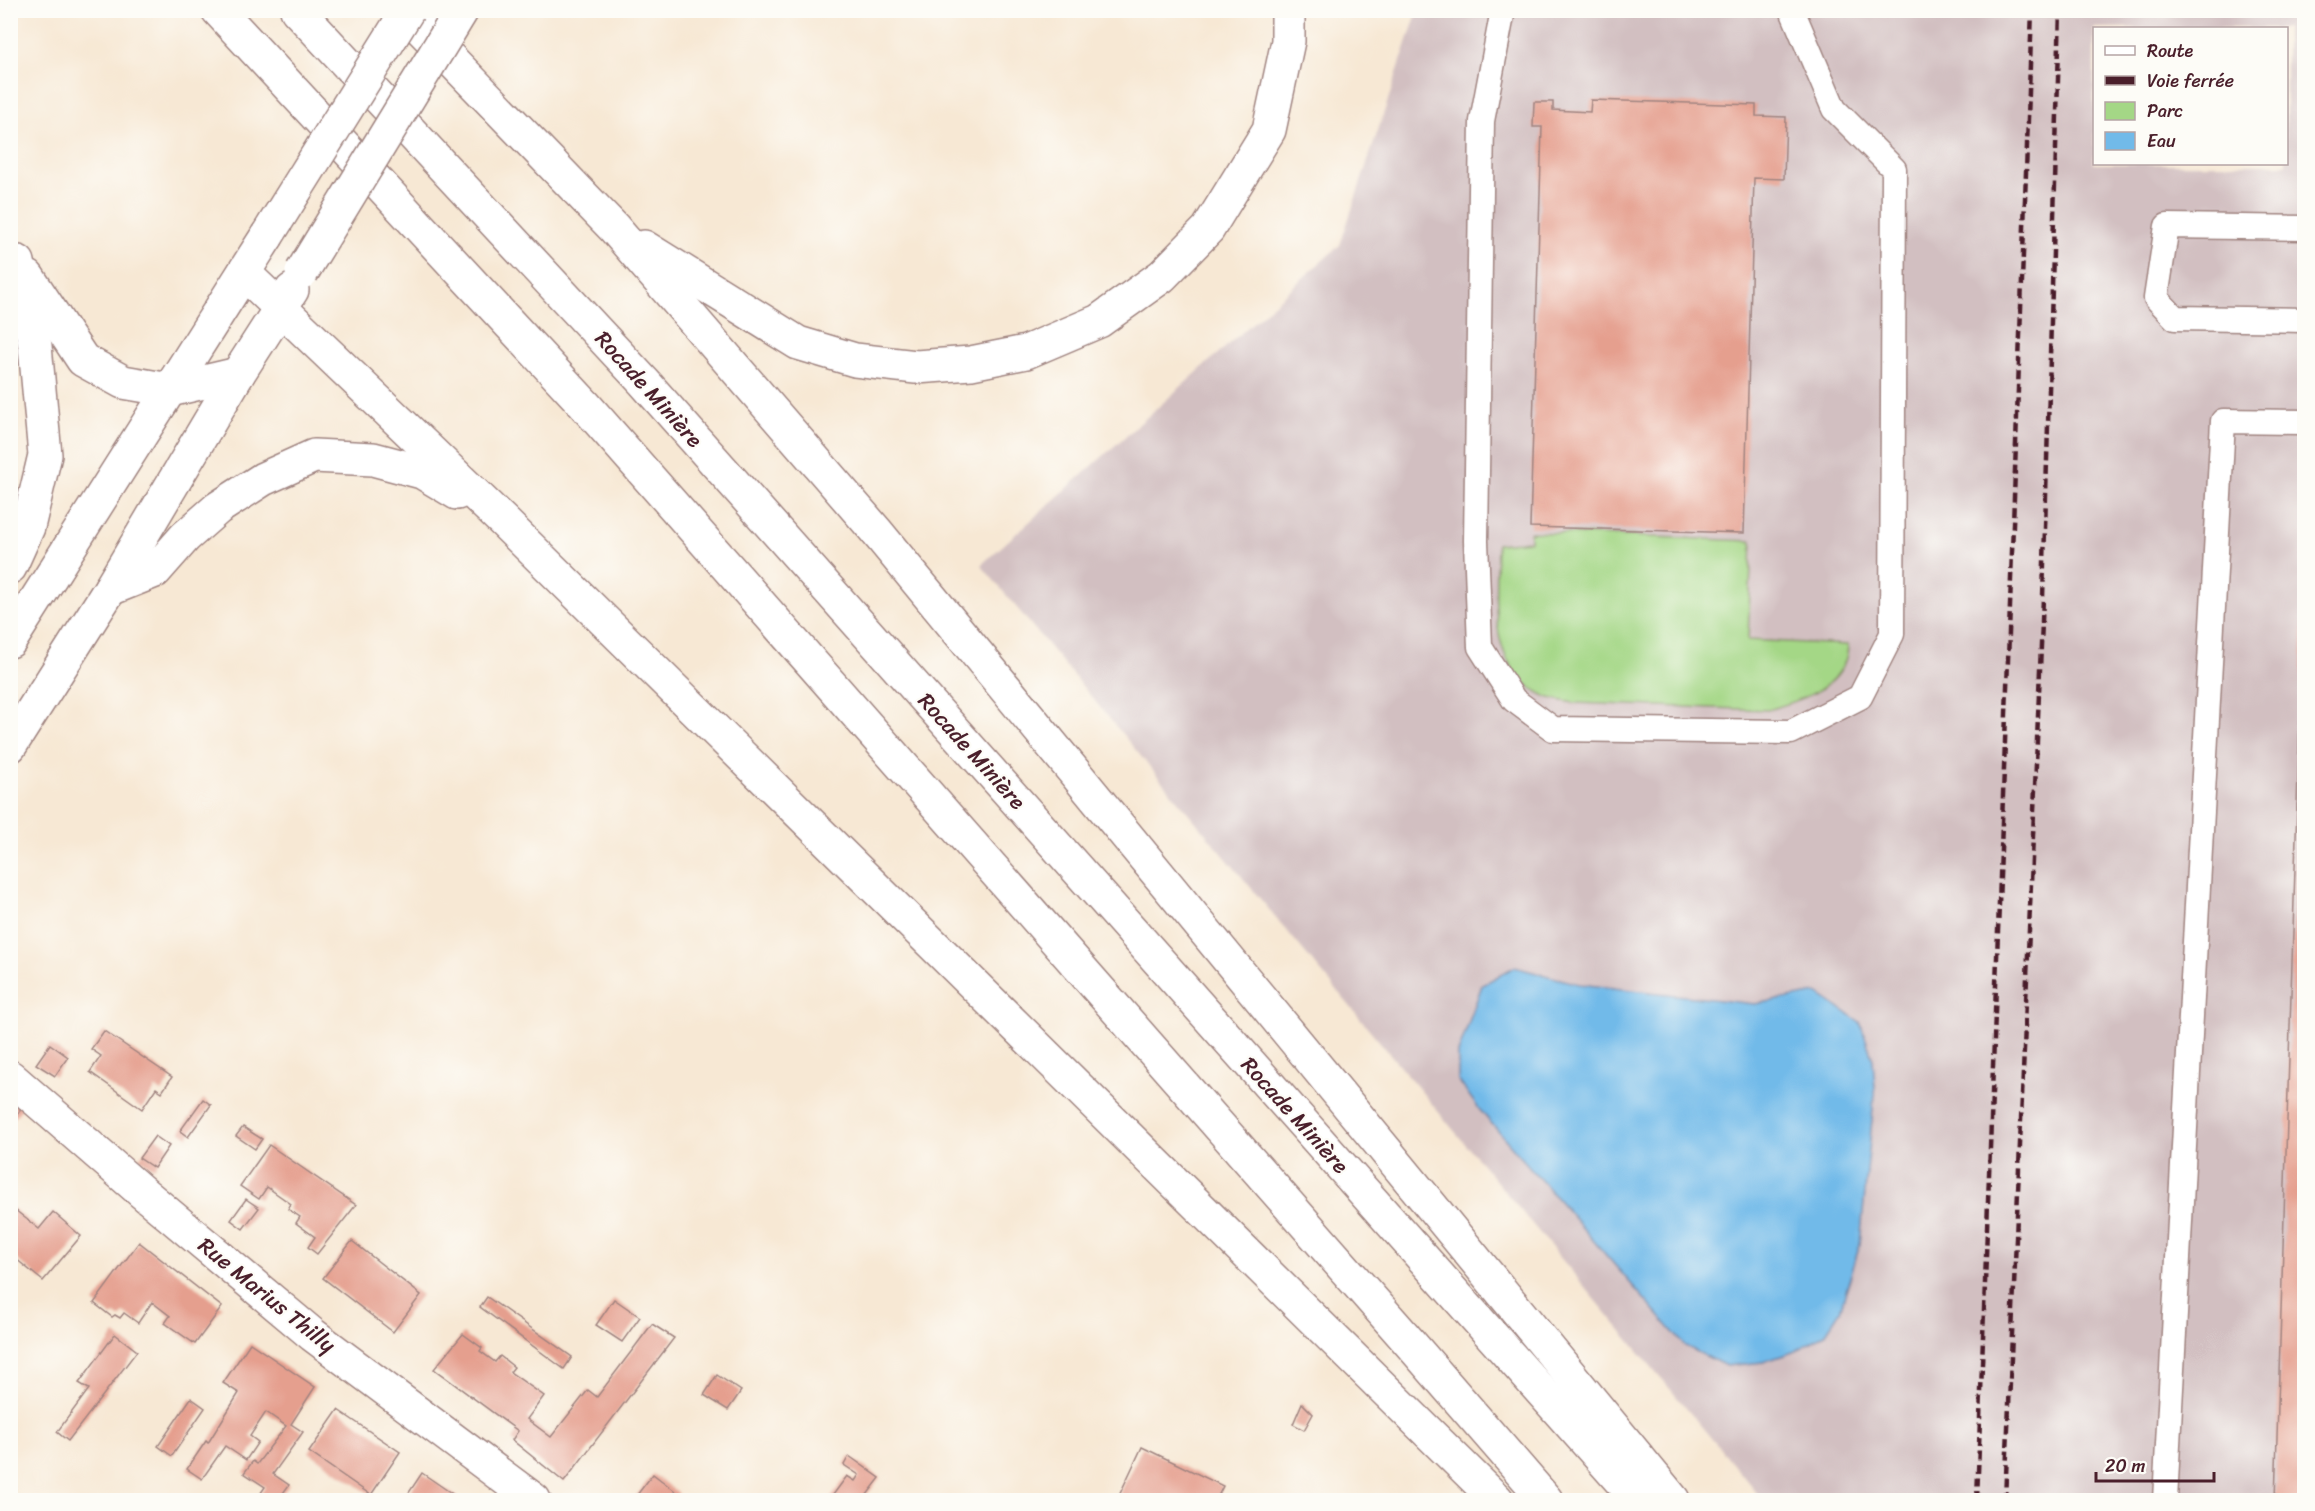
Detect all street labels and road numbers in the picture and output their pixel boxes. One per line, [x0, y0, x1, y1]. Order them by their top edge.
street label: Rocade Minière [585, 321, 713, 457]
street label: Rocade Minière [908, 683, 1036, 819]
street label: Rocade Minière [1231, 1047, 1359, 1183]
street label: Rue Marius Thilly [189, 1227, 345, 1364]

